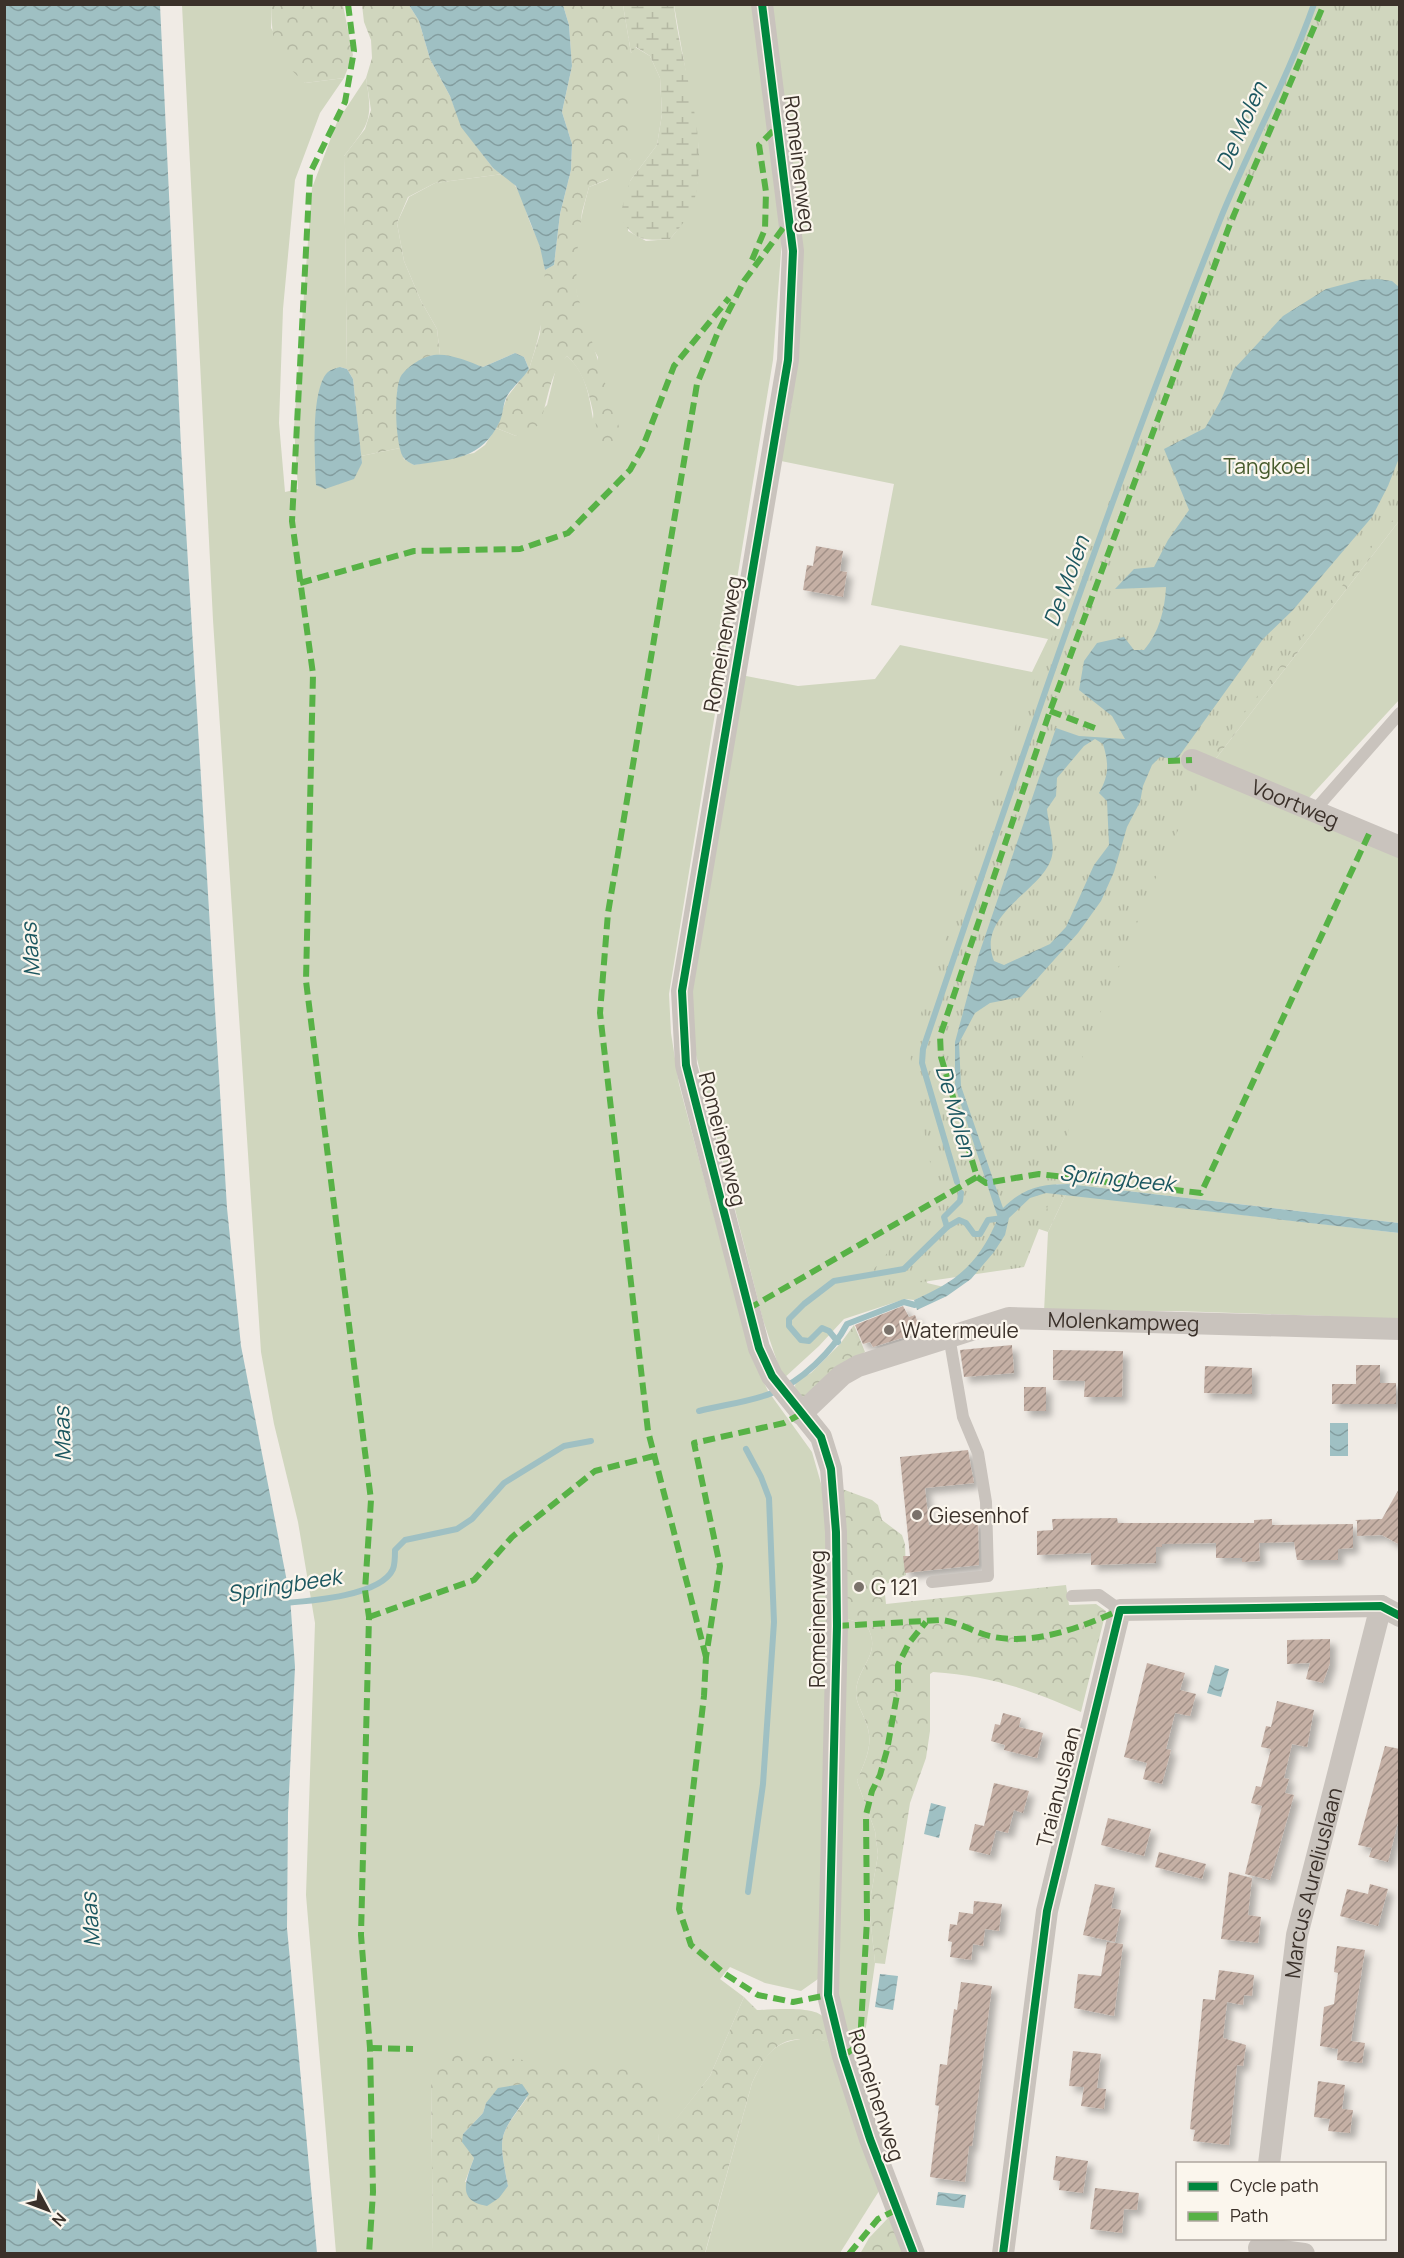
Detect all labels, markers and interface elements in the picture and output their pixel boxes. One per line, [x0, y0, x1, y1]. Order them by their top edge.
water label: De Molen [1208, 76, 1274, 175]
street label: Romeinenweg [778, 94, 822, 234]
park label: Tangkoel [1223, 452, 1311, 480]
water label: De Molen [1036, 531, 1097, 630]
street label: Romeinenweg [696, 574, 748, 714]
street label: Voortweg [1247, 772, 1343, 834]
water label: Maas [13, 920, 47, 978]
water label: De Molen [929, 1062, 984, 1161]
street label: Romeinenweg [693, 1069, 753, 1209]
water label: Springbeek [1058, 1157, 1179, 1199]
street label: Molenkampweg [1047, 1305, 1200, 1337]
place label: Watermeule [901, 1316, 1019, 1344]
marker: Watermeule [882, 1323, 896, 1337]
water label: Maas [46, 1405, 78, 1462]
place label: Giesenhof [929, 1501, 1029, 1529]
marker: Giesenhof [910, 1508, 924, 1522]
street label: Romeinenweg [803, 1550, 831, 1688]
water label: Springbeek [225, 1561, 346, 1609]
place label: G 121 [871, 1573, 918, 1601]
marker: G 121 [852, 1580, 866, 1594]
street label: Traianuslaan [1029, 1724, 1087, 1850]
street label: Marcus Aureliuslaan [1278, 1784, 1348, 1980]
water label: Maas [73, 1890, 107, 1948]
street label: Romeinenweg [842, 2025, 912, 2165]
legend [1176, 2162, 1386, 2240]
text: Cycle path [1230, 2173, 1319, 2197]
north arrow [18, 2180, 78, 2240]
text: Path [1230, 2203, 1268, 2227]
text: N [47, 2208, 71, 2231]

